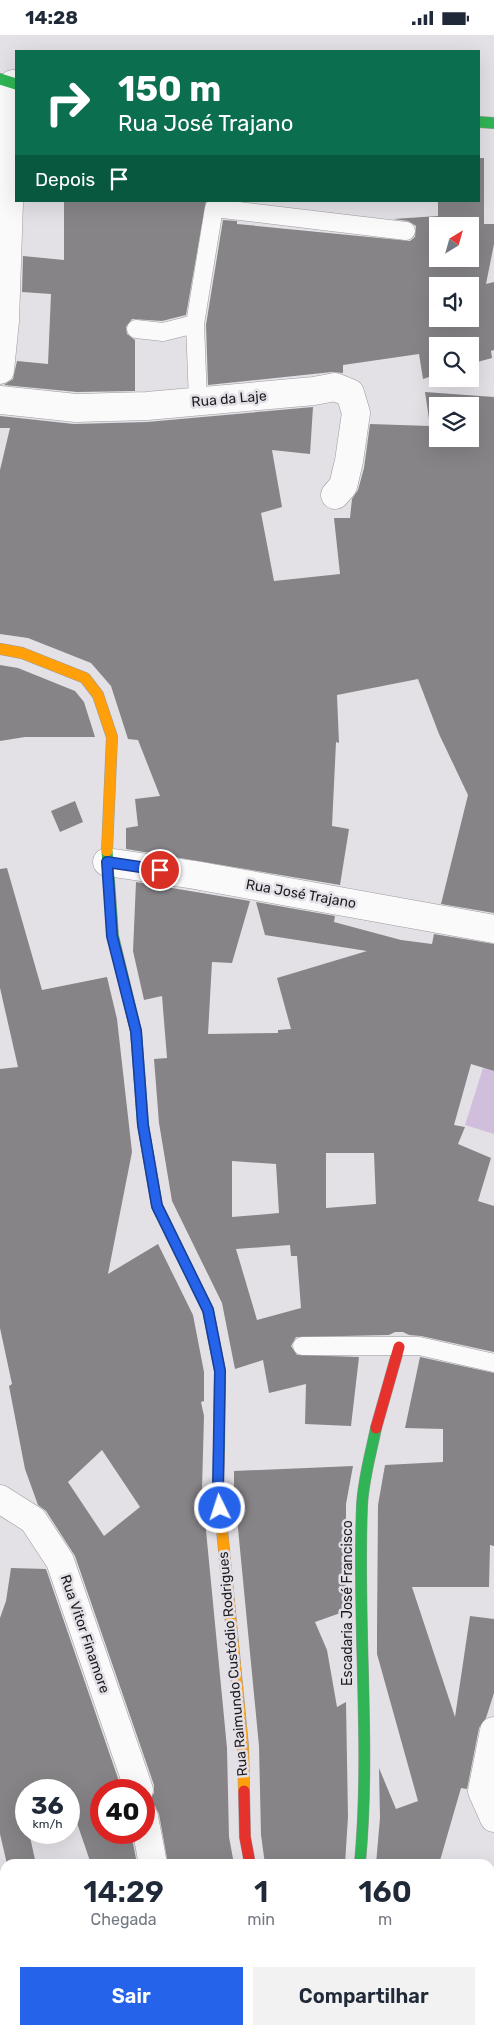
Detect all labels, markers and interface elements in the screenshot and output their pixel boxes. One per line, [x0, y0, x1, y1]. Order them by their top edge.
text: 14:28 [25, 6, 78, 29]
text: 150 m [118, 68, 221, 110]
icon: right [35, 70, 100, 135]
text: Rua José Trajano [118, 110, 293, 137]
icon: arrive [105, 165, 133, 193]
text: Depois [35, 168, 95, 191]
north arrow [429, 217, 479, 267]
map controls [429, 217, 479, 447]
button: sound [429, 277, 479, 327]
button: search [429, 337, 479, 387]
street label: Rua da Laje [191, 387, 267, 411]
button: layers [429, 397, 479, 447]
pin [139, 849, 181, 891]
icon: arrive [146, 856, 174, 884]
street label: Rua José Trajano [245, 876, 357, 912]
position arrow [193, 1481, 245, 1533]
street label: Escadaria José Francisco [339, 1520, 356, 1686]
street label: Rua Raimundo Custódio Rodrigues [215, 1551, 251, 1777]
street label: Rua Vitor Finamore [57, 1573, 113, 1696]
speed limit sign: 40 [90, 1779, 155, 1844]
text: 36 [31, 1791, 64, 1820]
text: km/h [33, 1817, 62, 1831]
text: 14:29 [83, 1874, 164, 1910]
text: 1 [254, 1874, 268, 1910]
text: 160 [358, 1874, 412, 1910]
text: Chegada [91, 1910, 157, 1929]
text: min [247, 1910, 275, 1929]
text: m [378, 1910, 392, 1929]
button: Sair [20, 1967, 243, 2025]
button: Compartilhar [253, 1967, 475, 2025]

